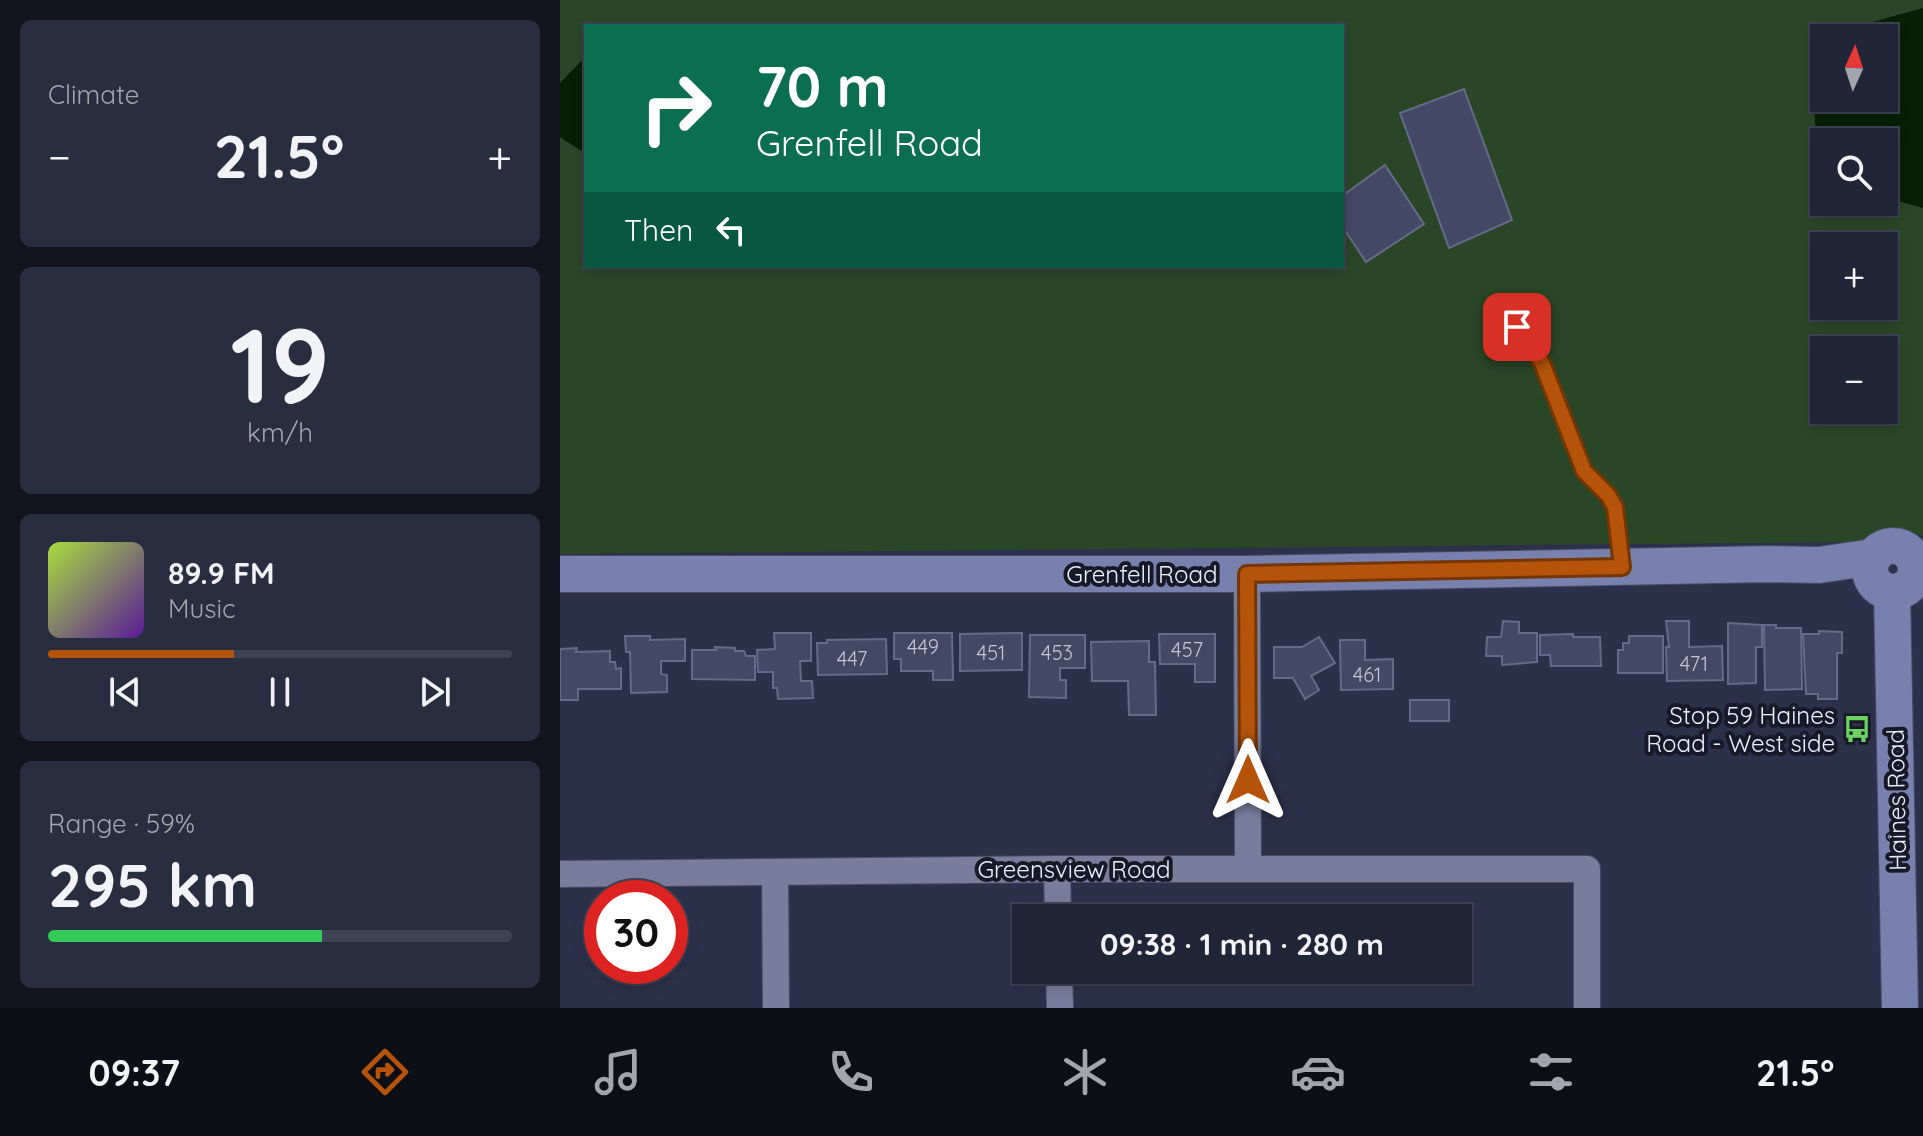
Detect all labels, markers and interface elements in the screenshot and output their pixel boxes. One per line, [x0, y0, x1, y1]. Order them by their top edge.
north arrow [1810, 24, 1898, 112]
map controls [1810, 24, 1898, 424]
text: 70 m [756, 51, 888, 121]
icon: right [624, 56, 728, 160]
text: Climate [48, 78, 139, 111]
text: 21.5° [214, 118, 344, 193]
text: Grenfell Road [756, 120, 983, 165]
button: search [1810, 128, 1898, 216]
text: − [48, 129, 71, 184]
text: + [487, 129, 512, 184]
icon: left [709, 208, 753, 252]
text: Then [624, 211, 693, 249]
button: + [1810, 232, 1898, 320]
pin [1483, 293, 1551, 361]
text: 19 [230, 299, 330, 429]
icon: arrive [1495, 305, 1539, 349]
button: − [1810, 336, 1898, 424]
text: km/h [247, 416, 313, 449]
text: 89.9 FM [168, 554, 275, 592]
street label: Grenfell Road [1066, 559, 1218, 589]
text: Music [168, 592, 236, 625]
house number: 449 [907, 634, 939, 659]
house number: 457 [1171, 637, 1203, 662]
house number: 451 [977, 640, 1006, 665]
house number: 453 [1041, 640, 1073, 665]
house number: 447 [837, 646, 867, 671]
house number: 471 [1680, 651, 1708, 676]
house number: 461 [1353, 662, 1381, 687]
icon: previous [103, 670, 147, 714]
icon: pause [258, 670, 302, 714]
icon: next [413, 670, 457, 714]
place label: Stop 59 Haines Road - West side [1646, 700, 1835, 758]
bus stop icon: Stop 59 Haines Road - West side [1842, 714, 1872, 744]
street label: Haines Road [1880, 729, 1912, 871]
position arrow [1206, 738, 1290, 822]
text: Range · 59% [48, 807, 195, 840]
text: 295 km [48, 847, 257, 922]
street label: Greensview Road [977, 854, 1171, 884]
speed limit sign: 30 [584, 880, 688, 984]
text: 09:38 · 1 min · 280 m [1100, 925, 1384, 963]
icon: directions [357, 1044, 413, 1100]
icon: music [590, 1044, 646, 1100]
icon: phone [823, 1044, 879, 1100]
icon: climate [1057, 1044, 1113, 1100]
icon: car [1290, 1044, 1346, 1100]
icon: filters [1523, 1044, 1579, 1100]
text: 09:37 [89, 1050, 180, 1095]
text: 21.5° [1756, 1050, 1834, 1095]

